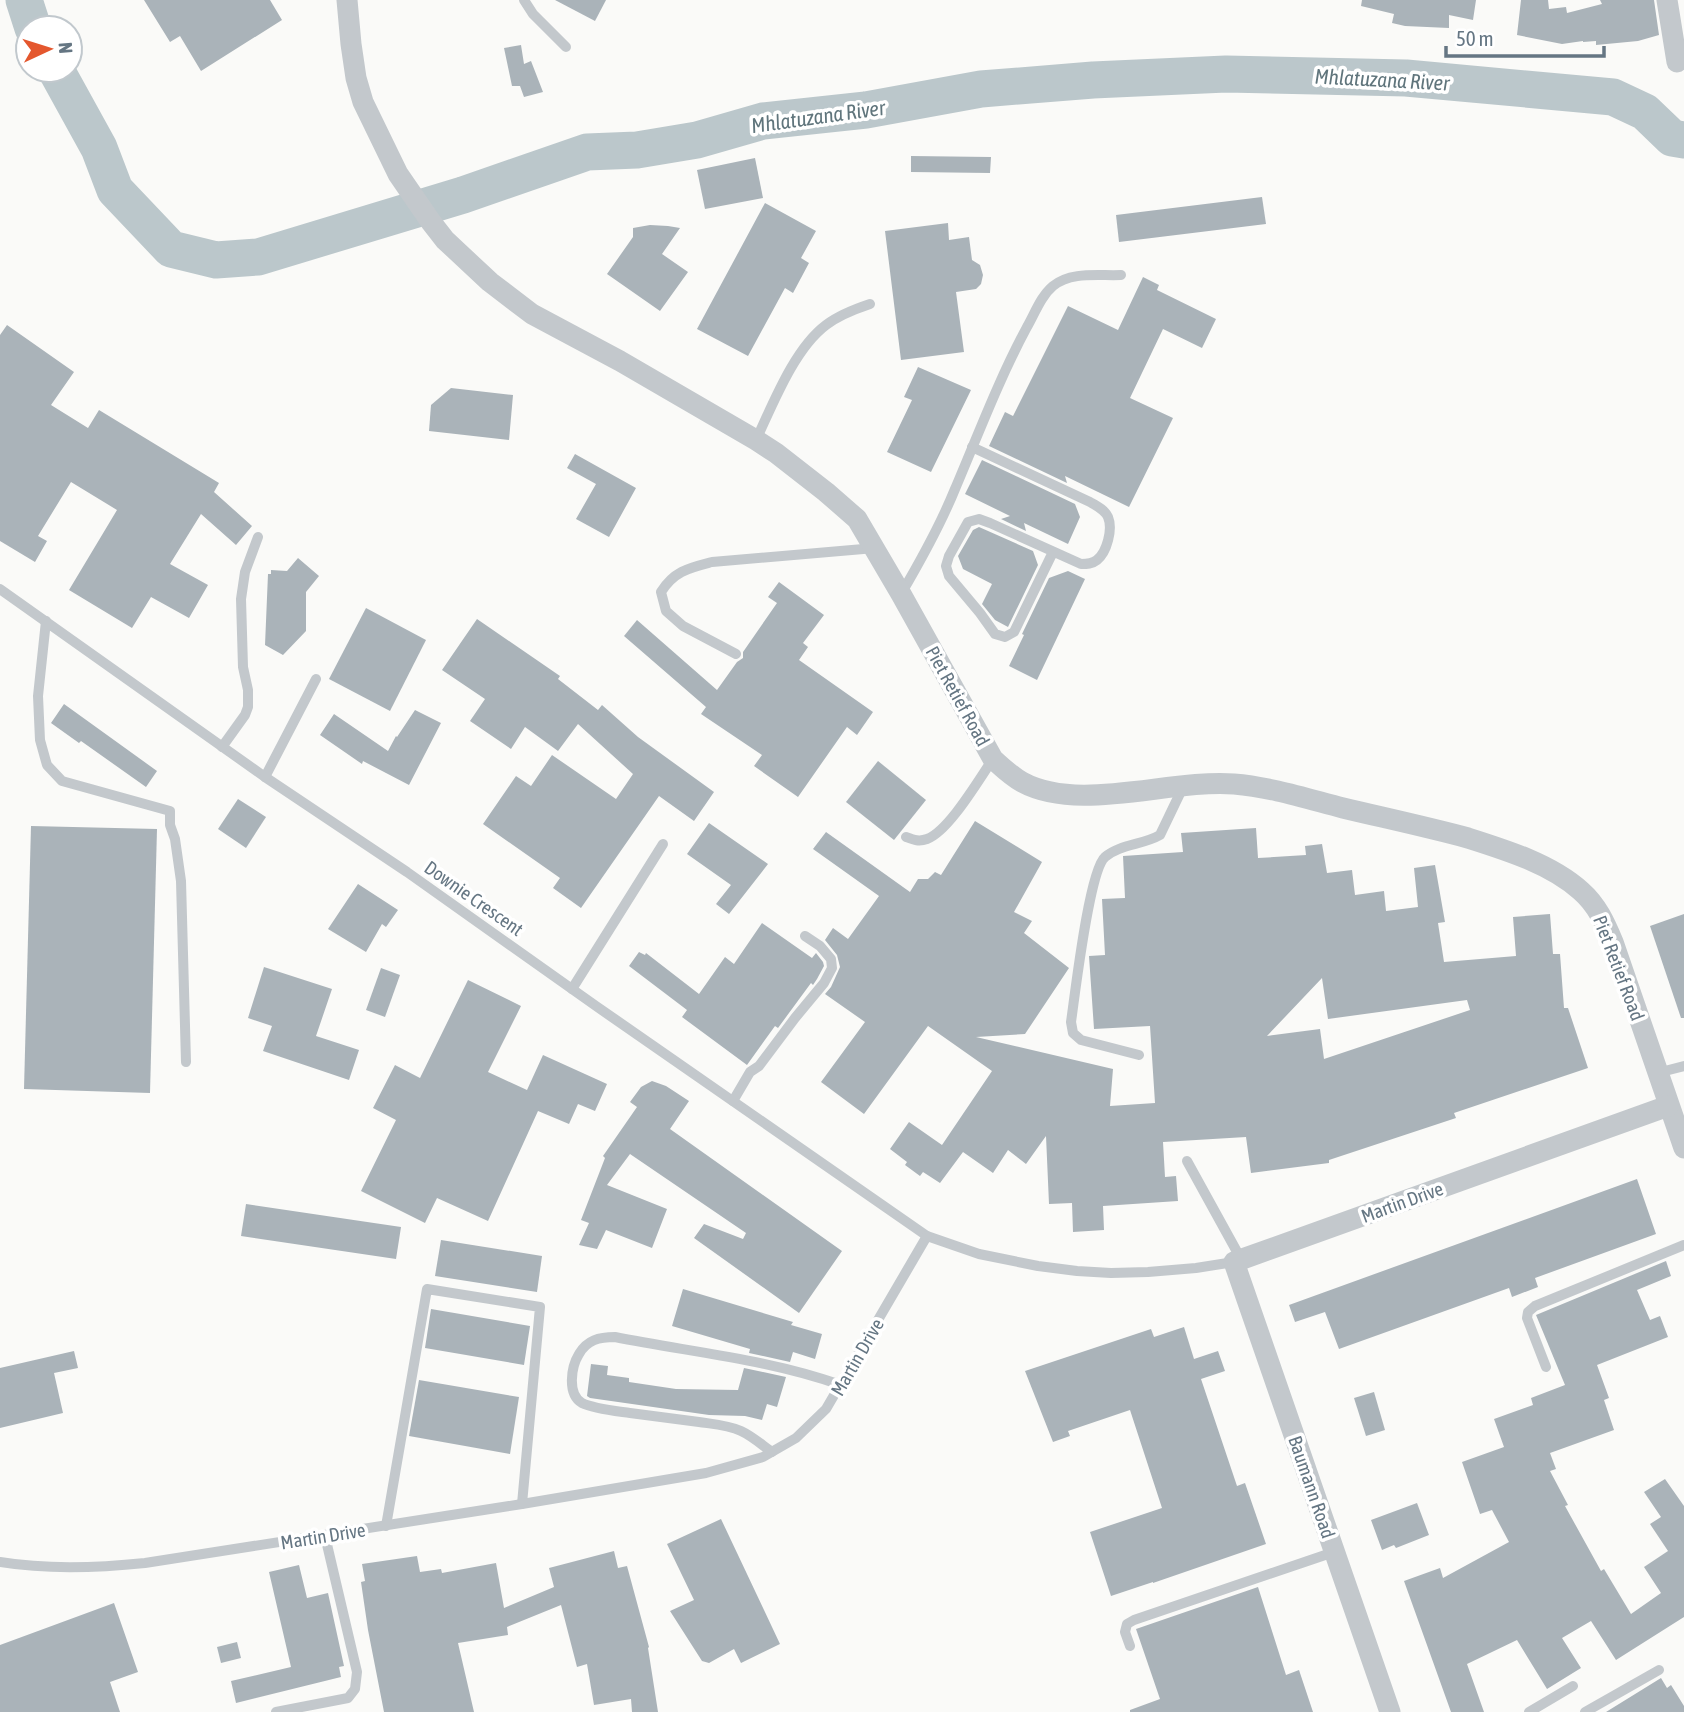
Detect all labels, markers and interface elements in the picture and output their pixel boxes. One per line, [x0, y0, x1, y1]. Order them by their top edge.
north arrow [14, 14, 84, 84]
scale bar [1446, 14, 1604, 58]
text: 50 m [1456, 26, 1494, 50]
text: N [55, 41, 77, 54]
water label: Mhlatuzana River [1314, 63, 1451, 95]
water label: Mhlatuzana River [750, 95, 887, 137]
street label: Piet Retief Road [922, 642, 994, 750]
street label: Downie Crescent [420, 856, 528, 940]
street label: Piet Retief Road [1589, 912, 1649, 1024]
street label: Martin Drive [1358, 1177, 1446, 1227]
street label: Martin Drive [826, 1314, 888, 1400]
street label: Baumann Road [1284, 1433, 1340, 1541]
street label: Martin Drive [279, 1518, 367, 1554]

